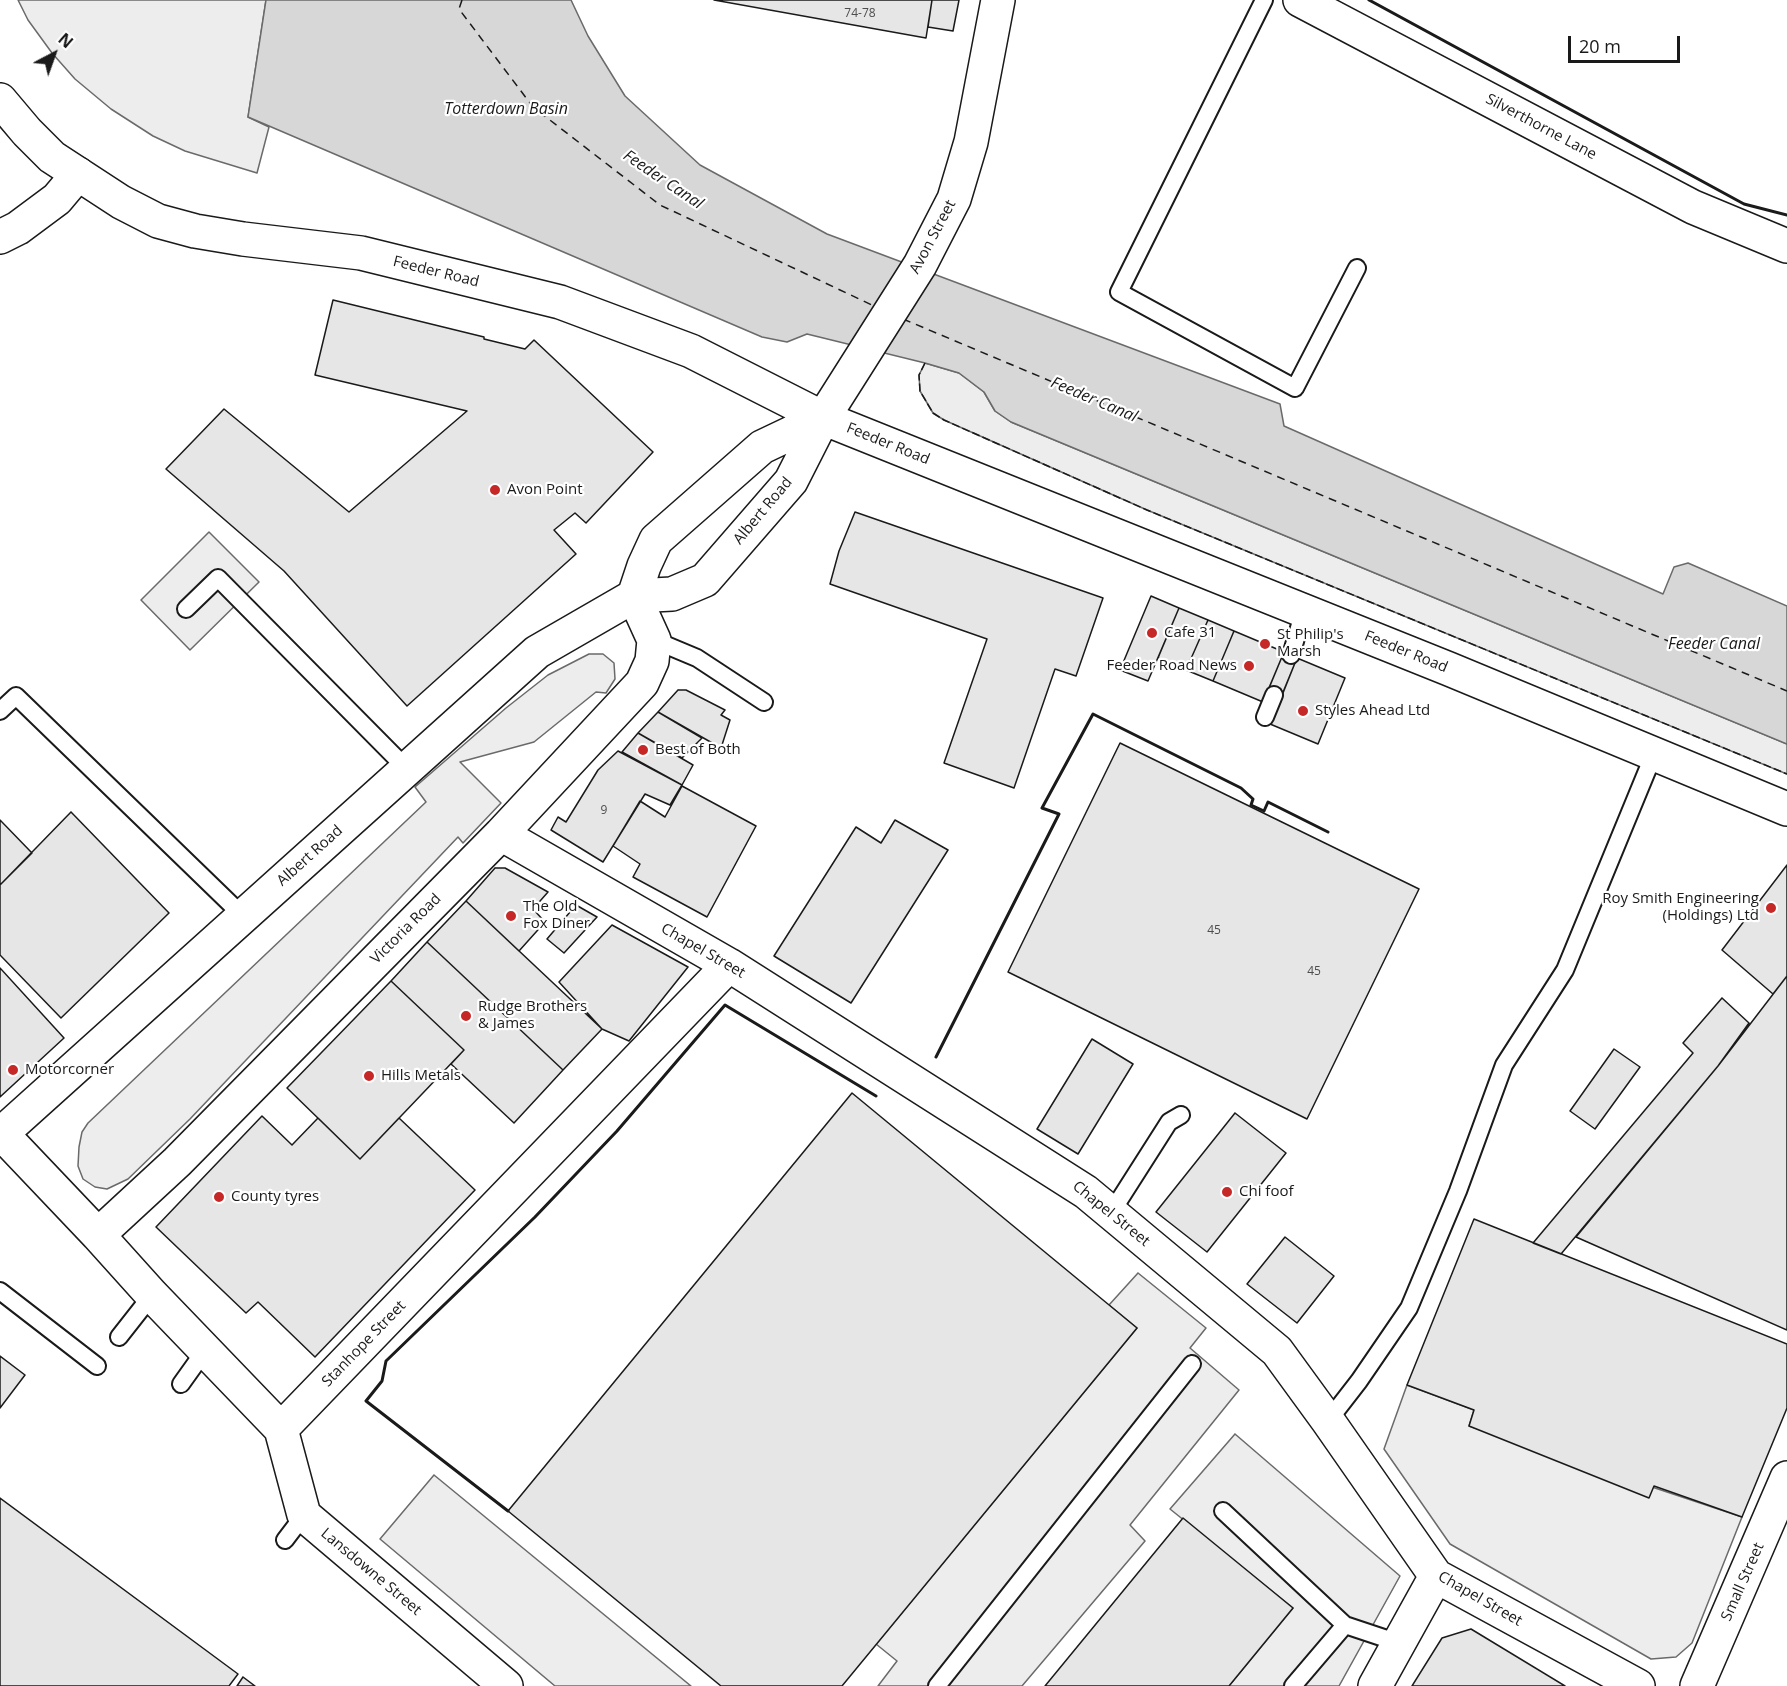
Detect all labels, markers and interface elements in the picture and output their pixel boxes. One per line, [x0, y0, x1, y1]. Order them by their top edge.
house number: 74-78 [844, 7, 876, 21]
north arrow [24, 24, 84, 84]
scale bar [1571, 24, 1684, 62]
text: N [54, 28, 78, 53]
text: 20 m [1579, 34, 1621, 58]
street label: Silverthorne Lane [1483, 90, 1599, 164]
water label: Totterdown Basin [444, 99, 568, 119]
water label: Feeder Canal [619, 146, 707, 214]
street label: Avon Street [906, 197, 960, 277]
street label: Feeder Road [391, 253, 481, 291]
water label: Feeder Canal [1048, 373, 1140, 427]
street label: Feeder Road [844, 419, 932, 469]
street label: Albert Road [730, 474, 796, 548]
place label: Avon Point [507, 481, 582, 499]
marker: Avon Point [488, 483, 502, 497]
place label: Cafe 31 [1164, 624, 1216, 642]
marker: Cafe 31 [1145, 626, 1159, 640]
place label: St Philip's Marsh [1277, 626, 1344, 661]
street label: Feeder Road [1362, 627, 1450, 677]
water label: Feeder Canal [1668, 634, 1760, 654]
marker: St Philip's Marsh [1258, 637, 1272, 651]
place label: Feeder Road News [1107, 657, 1237, 675]
marker: Feeder Road News [1242, 659, 1256, 673]
place label: Styles Ahead Ltd [1315, 702, 1430, 720]
marker: Styles Ahead Ltd [1296, 704, 1310, 718]
place label: Best of Both [655, 741, 741, 759]
marker: Best of Both [636, 743, 650, 757]
house number: 9 [601, 804, 607, 818]
street label: Albert Road [273, 822, 347, 890]
street label: Victoria Road [367, 890, 445, 968]
place label: Roy Smith Engineering (Holdings) Ltd [1602, 890, 1759, 925]
place label: The Old Fox Diner [523, 898, 590, 933]
marker: Roy Smith Engineering (Holdings) Ltd [1764, 901, 1778, 915]
marker: The Old Fox Diner [504, 909, 518, 923]
street label: Chapel Street [658, 920, 748, 982]
house number: 45 [1207, 924, 1221, 938]
house number: 45 [1307, 965, 1321, 979]
place label: Rudge Brothers & James [478, 998, 587, 1033]
marker: Rudge Brothers & James [459, 1009, 473, 1023]
place label: Motorcorner [25, 1061, 114, 1079]
marker: Motorcorner [6, 1063, 20, 1077]
place label: Hills Metals [381, 1067, 461, 1085]
marker: Hills Metals [362, 1069, 376, 1083]
street label: Chapel Street [1069, 1177, 1153, 1251]
place label: Chi foof [1239, 1183, 1293, 1201]
marker: Chi foof [1220, 1185, 1234, 1199]
place label: County tyres [231, 1188, 319, 1206]
marker: County tyres [212, 1190, 226, 1204]
street label: Stanhope Street [318, 1297, 410, 1391]
street label: Lansdowne Street [317, 1525, 425, 1619]
street label: Small Street [1718, 1540, 1768, 1624]
street label: Chapel Street [1435, 1568, 1525, 1630]

